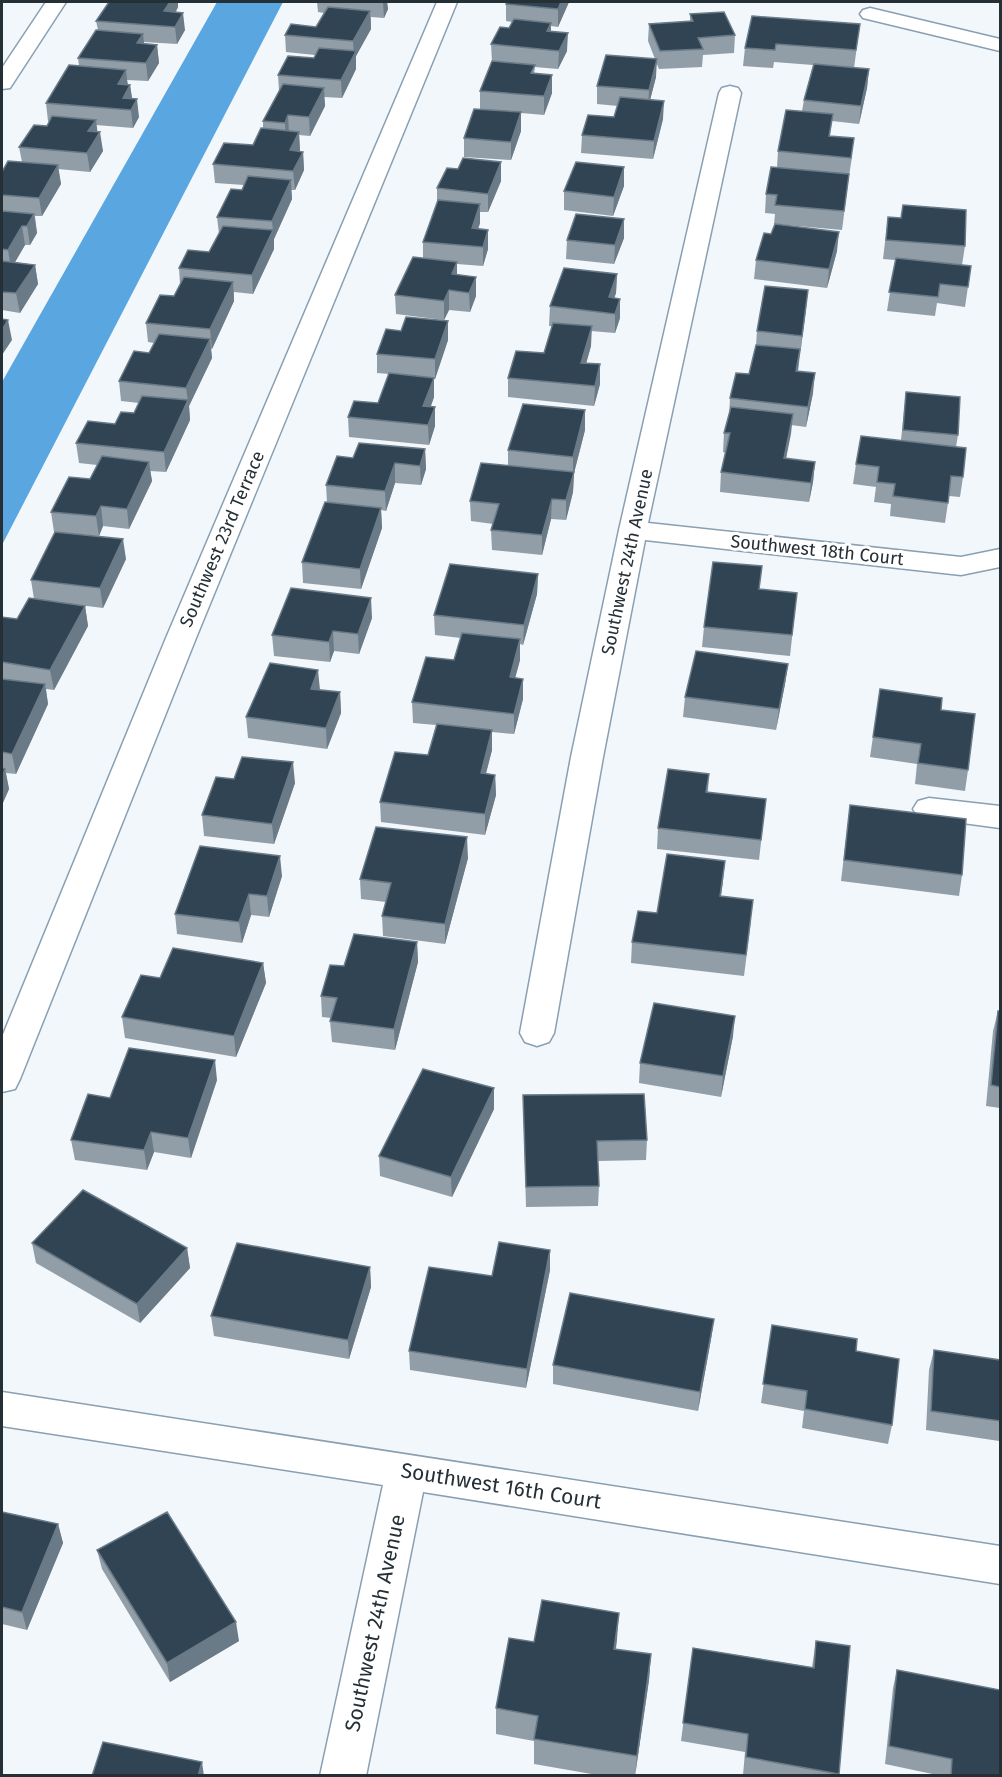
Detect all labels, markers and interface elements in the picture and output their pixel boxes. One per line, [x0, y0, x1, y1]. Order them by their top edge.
street label: Southwest 23rd Terrace [175, 448, 269, 630]
street label: Southwest 24th Avenue [597, 467, 657, 657]
street label: Southwest 18th Court [729, 530, 905, 570]
street label: Southwest 16th Court [399, 1457, 603, 1515]
street label: Southwest 24th Avenue [339, 1512, 411, 1734]

